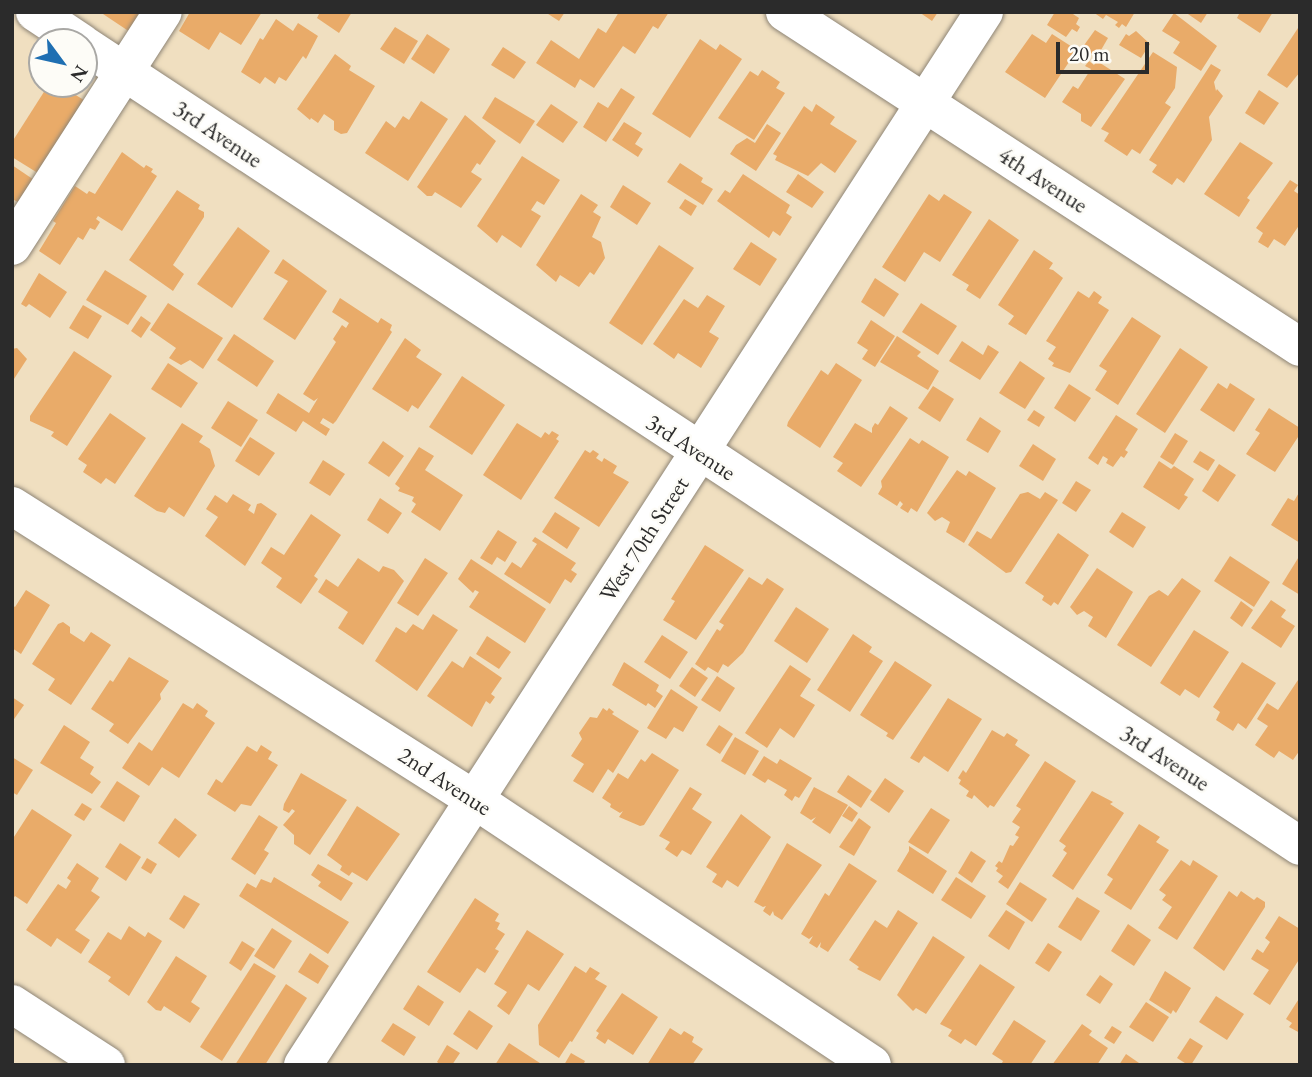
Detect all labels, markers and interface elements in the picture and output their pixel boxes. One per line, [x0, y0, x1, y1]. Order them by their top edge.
north arrow [28, 28, 98, 98]
scale bar [1060, 28, 1153, 72]
text: 20 m [1069, 40, 1110, 67]
text: N [65, 60, 94, 87]
street label: 3rd Avenue [168, 94, 268, 174]
street label: 4th Avenue [993, 141, 1093, 219]
street label: 3rd Avenue [641, 408, 741, 486]
street label: West 70th Street [593, 471, 695, 607]
street label: 3rd Avenue [1115, 719, 1215, 797]
street label: 2nd Avenue [393, 741, 497, 821]

